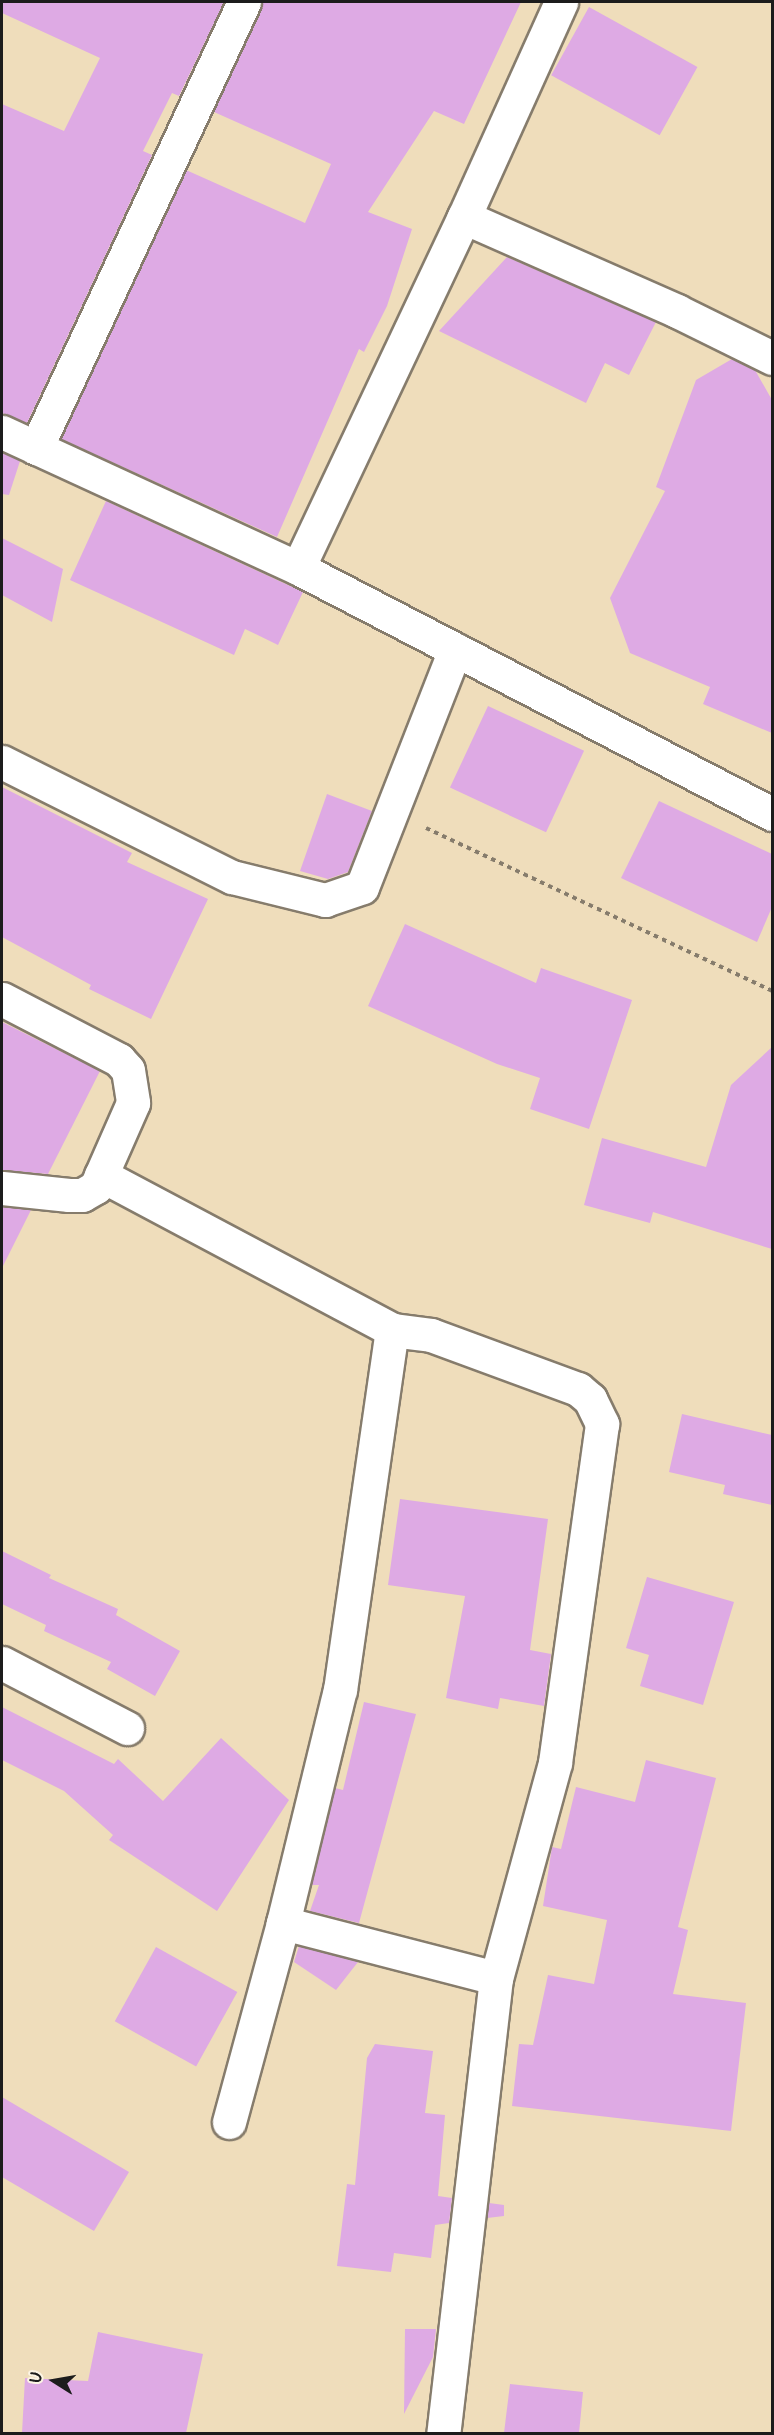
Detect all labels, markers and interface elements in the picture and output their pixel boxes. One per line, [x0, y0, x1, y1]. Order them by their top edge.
north arrow [24, 2351, 84, 2411]
text: U [26, 2370, 47, 2385]

